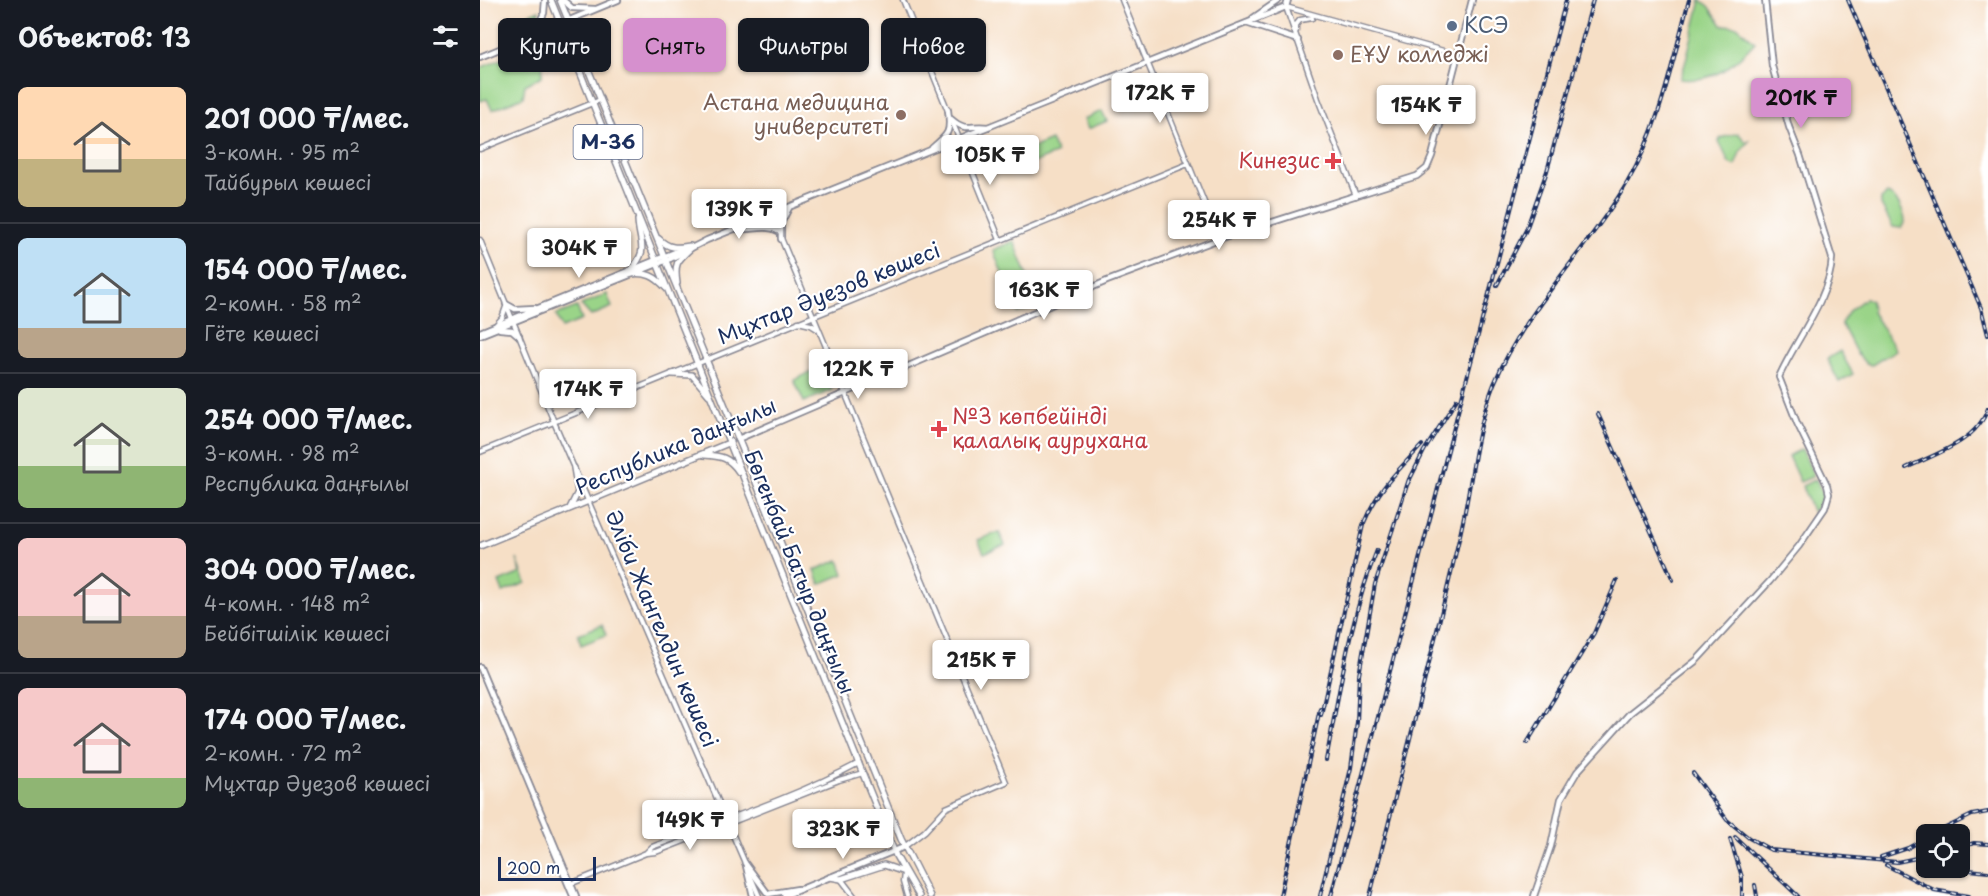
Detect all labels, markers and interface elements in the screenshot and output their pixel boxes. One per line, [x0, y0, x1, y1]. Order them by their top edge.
place label: КСЭ [1464, 8, 1509, 40]
text: Объектов: 13 [18, 17, 191, 56]
chip: Купить [498, 18, 611, 72]
chip: Снять [623, 18, 726, 72]
chip: Фильтры [738, 18, 869, 72]
chip: Новое [881, 18, 986, 72]
marker: КСЭ [1445, 19, 1459, 33]
icon: filters [429, 20, 462, 53]
place label: ЕҰУ колледжі [1350, 37, 1489, 69]
marker: ЕҰУ колледжі [1331, 48, 1345, 62]
pin: 172K ₸ [1111, 73, 1209, 124]
text: 172K ₸ [1125, 77, 1195, 107]
pin: 201K ₸ [1752, 78, 1850, 129]
text: 201K ₸ [1765, 82, 1837, 112]
place label: Астана медицина университеті [703, 85, 890, 141]
pin: 154K ₸ [1377, 85, 1475, 136]
text: 154K ₸ [1391, 89, 1461, 119]
text: 201 000 ₸/мес. [204, 98, 410, 137]
marker: Астана медицина университеті [894, 108, 908, 122]
icon: home [66, 111, 138, 183]
road number: M-36 [574, 125, 642, 159]
pin: 105K ₸ [941, 135, 1039, 186]
text: 3-комн. · 95 m² [204, 137, 360, 167]
text: 105K ₸ [955, 139, 1025, 169]
place label: Кинезис [1238, 143, 1320, 175]
marker: Кинезис [1324, 152, 1342, 170]
text: Тайбурыл көшесі [204, 167, 372, 197]
pin: 139K ₸ [690, 189, 788, 240]
text: 139K ₸ [706, 193, 772, 223]
pin: 254K ₸ [1170, 200, 1268, 251]
text: 254K ₸ [1182, 204, 1256, 234]
pin: 304K ₸ [530, 228, 628, 279]
text: 304K ₸ [541, 232, 617, 262]
street label: Мұхтар Әуезов көшесі [712, 233, 944, 352]
text: 154 000 ₸/мес. [204, 249, 408, 288]
icon: home [66, 262, 138, 334]
pin: 163K ₸ [995, 270, 1093, 321]
text: 163K ₸ [1009, 274, 1079, 304]
text: 2-комн. · 58 m² [204, 288, 362, 318]
text: Гёте көшесі [204, 318, 319, 348]
pin: 122K ₸ [809, 349, 907, 400]
text: 122K ₸ [823, 353, 893, 383]
pin: 174K ₸ [539, 369, 637, 420]
text: 174K ₸ [553, 373, 623, 403]
street label: Республика даңғылы [570, 388, 781, 502]
text: 254 000 ₸/мес. [204, 399, 413, 438]
place label: №3 көпбейінді қалалық аурухана [952, 399, 1148, 455]
icon: home [66, 412, 138, 484]
marker: №3 көпбейінді қалалық аурухана [930, 420, 948, 438]
text: 3-комн. · 98 m² [204, 438, 360, 468]
street label: Бөгенбай Батыр даңғылы [737, 444, 865, 698]
text: Республика даңғылы [204, 468, 409, 498]
street label: Әліби Жангелдин көшесі [598, 505, 727, 752]
text: 304 000 ₸/мес. [204, 549, 416, 588]
icon: home [66, 562, 138, 634]
text: 4-комн. · 148 m² [204, 588, 370, 618]
text: Бейбітшілік көшесі [204, 618, 390, 648]
pin: 215K ₸ [932, 640, 1030, 691]
text: 215K ₸ [946, 644, 1016, 674]
text: 174 000 ₸/мес. [204, 699, 407, 738]
icon: home [66, 712, 138, 784]
text: 2-комн. · 72 m² [204, 738, 362, 768]
text: Мұхтар Әуезов көшесі [204, 768, 430, 798]
pin: 149K ₸ [641, 800, 739, 851]
text: 149K ₸ [656, 804, 724, 834]
pin: 323K ₸ [794, 809, 892, 860]
text: 323K ₸ [806, 813, 880, 843]
map controls [1916, 824, 1970, 878]
button: locate [1916, 824, 1970, 878]
scale bar [498, 854, 596, 882]
text: 200 m [507, 855, 560, 879]

